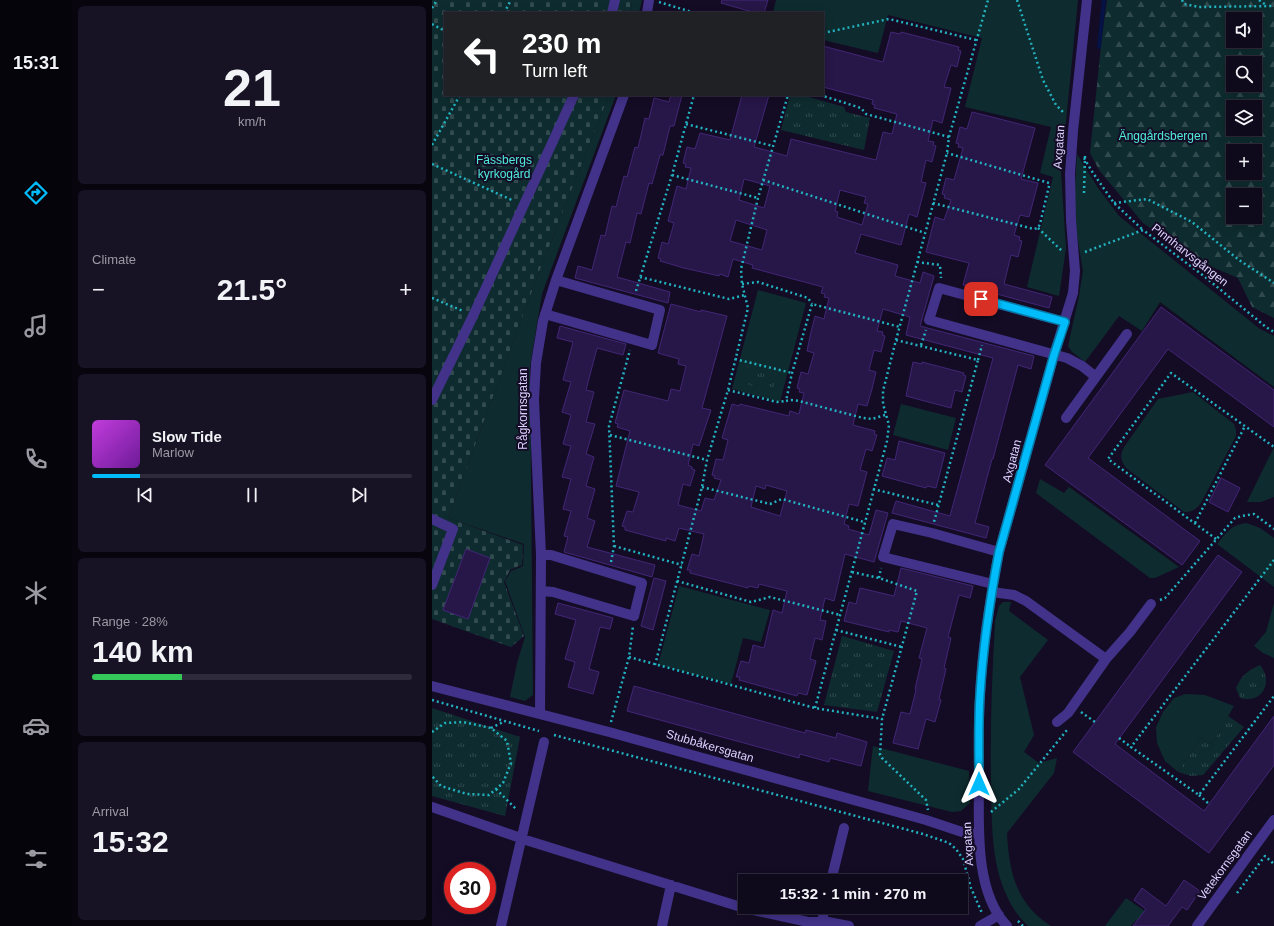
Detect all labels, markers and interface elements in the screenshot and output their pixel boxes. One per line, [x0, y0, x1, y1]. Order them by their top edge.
map controls [1226, 12, 1262, 224]
button: sound [1226, 12, 1262, 48]
icon: left [456, 28, 508, 80]
text: 230 m [522, 28, 601, 59]
text: 15:31 [13, 53, 59, 73]
button: search [1226, 56, 1262, 92]
text: 21 [223, 59, 281, 117]
text: Turn left [522, 61, 587, 81]
button: layers [1226, 100, 1262, 136]
text: km/h [238, 114, 266, 129]
street label: Axgatan [1050, 125, 1068, 169]
park label: Änggårdsbergen [1119, 129, 1207, 143]
button: + [1226, 144, 1262, 180]
park label: Fässbergs kyrkogård [476, 153, 532, 181]
icon: directions [22, 179, 50, 207]
button: − [1226, 188, 1262, 224]
street label: Pinnharvsgången [1149, 221, 1231, 289]
text: Climate [92, 252, 136, 267]
text: 21.5° [217, 273, 287, 306]
text: − [92, 277, 105, 302]
text: + [399, 277, 412, 302]
pin [964, 282, 998, 316]
icon: arrive [970, 288, 992, 310]
icon: music [22, 312, 50, 340]
street label: Rågkornsgatan [516, 368, 530, 450]
text: Slow Tide [152, 428, 222, 445]
street label: Axgatan [1000, 438, 1024, 484]
icon: phone [22, 445, 50, 473]
text: Marlow [152, 445, 194, 460]
icon: previous [134, 484, 156, 506]
icon: pause [241, 484, 263, 506]
icon: next [348, 484, 370, 506]
icon: climate [22, 579, 50, 607]
text: Range · 28% [92, 614, 168, 629]
text: 140 km [92, 635, 194, 668]
icon: car [22, 712, 50, 740]
street label: Stubbåkersgatan [664, 727, 756, 765]
position arrow [958, 763, 1000, 805]
text: Arrival [92, 804, 129, 819]
street label: Axgatan [960, 822, 976, 866]
text: 15:32 [92, 825, 169, 858]
street label: Vetekornsgatan [1195, 827, 1255, 903]
icon: filters [22, 845, 50, 873]
speed limit sign: 30 [444, 862, 496, 914]
text: 15:32 · 1 min · 270 m [780, 885, 926, 902]

